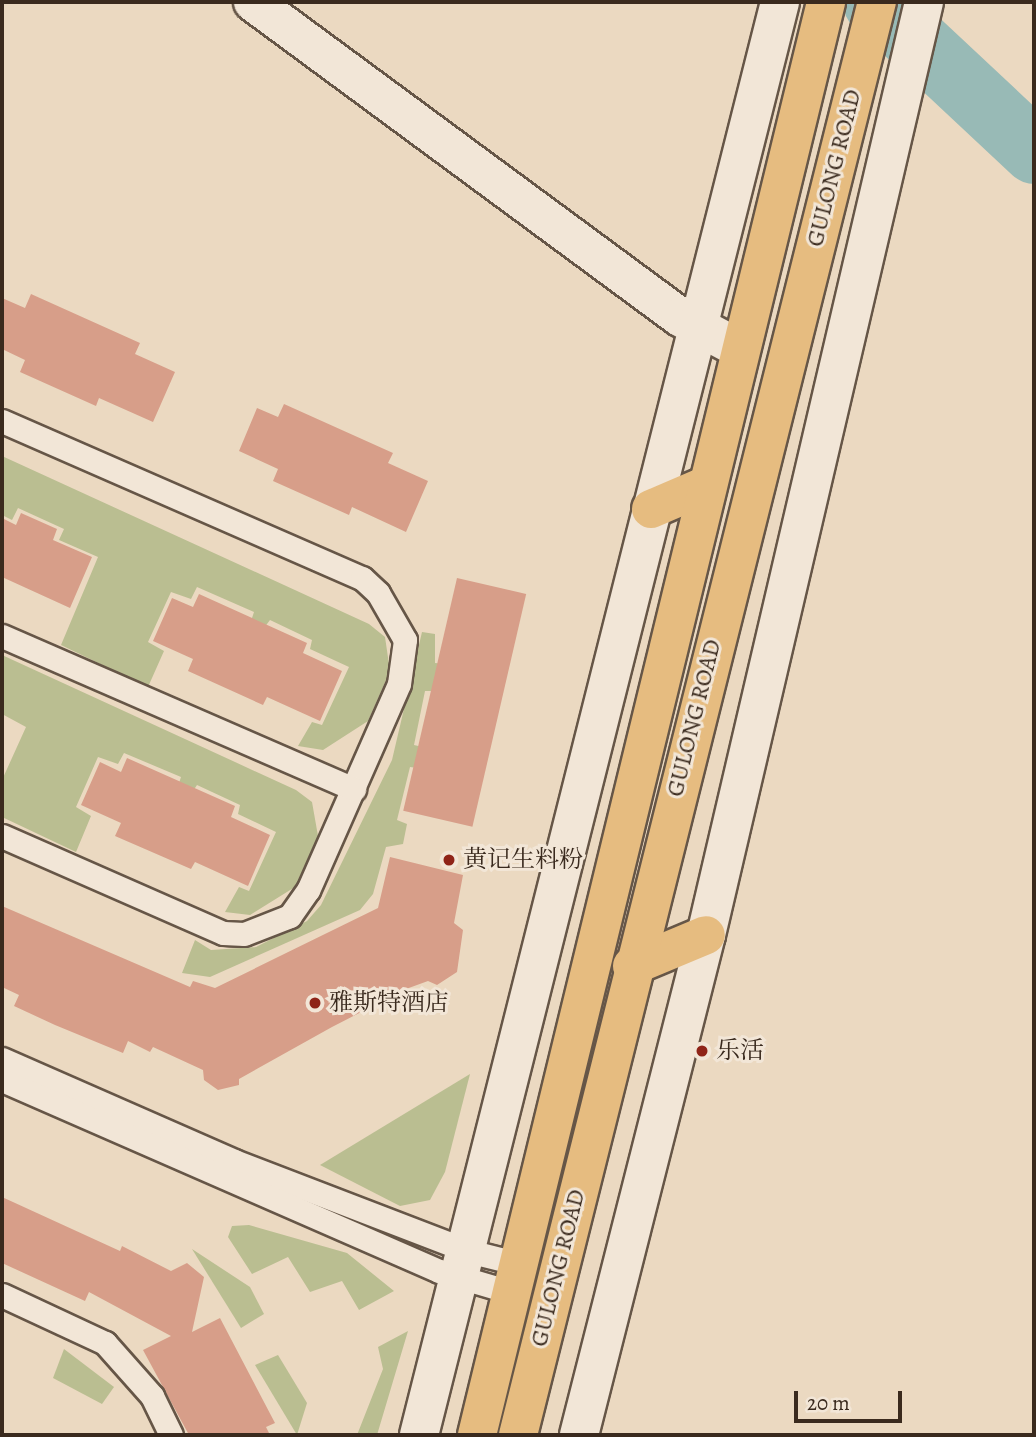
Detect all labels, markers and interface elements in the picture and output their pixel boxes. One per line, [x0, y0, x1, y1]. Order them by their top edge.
street label: GULONG ROAD [801, 86, 867, 250]
street label: GULONG ROAD [661, 636, 727, 800]
place label: 黄记生料粉 [463, 846, 583, 874]
marker: 黄记生料粉 [441, 852, 457, 868]
place label: 雅斯特酒店 [329, 989, 449, 1017]
marker: 雅斯特酒店 [307, 995, 323, 1011]
place label: 乐活 [716, 1037, 764, 1065]
marker: 乐活 [694, 1043, 710, 1059]
street label: GULONG ROAD [525, 1186, 591, 1350]
scale bar [798, 1378, 906, 1422]
text: 20 m [807, 1389, 850, 1417]

